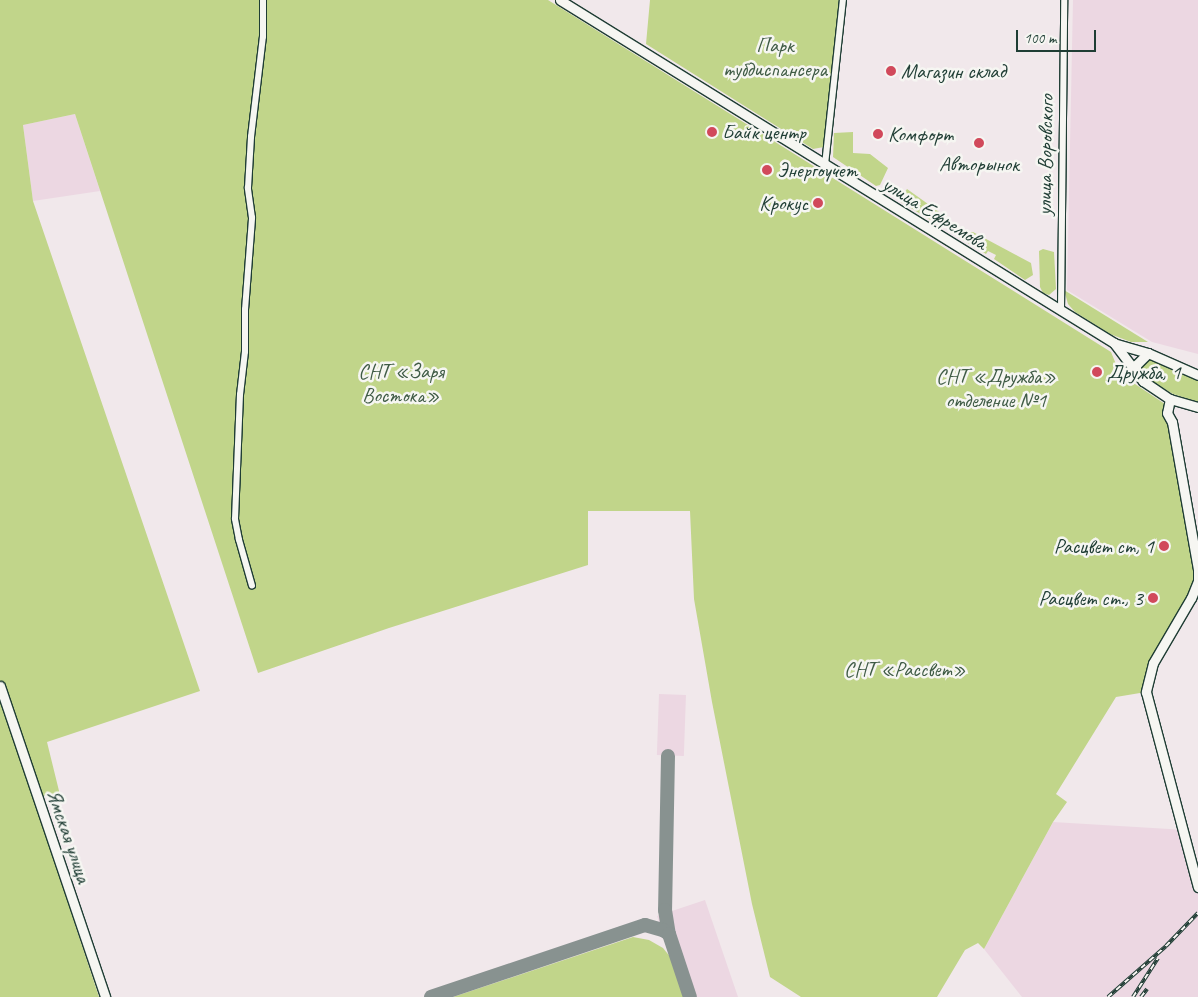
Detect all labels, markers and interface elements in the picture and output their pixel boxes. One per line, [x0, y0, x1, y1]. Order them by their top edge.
scale bar [1018, 20, 1098, 52]
text: 100 m [1024, 29, 1056, 48]
park label: Парк тубдиспансера [723, 32, 827, 82]
place label: Магазин склад [901, 58, 1006, 84]
marker: Магазин склад [885, 65, 897, 77]
street label: улица Воровского [1031, 94, 1059, 216]
place label: Байк центр [722, 119, 807, 145]
place label: Комфорт [888, 121, 953, 147]
marker: Байк центр [706, 126, 718, 138]
marker: Комфорт [872, 128, 884, 140]
marker: Авторынок [973, 137, 985, 149]
place label: Авторынок [939, 151, 1019, 177]
place label: Энергоучет [777, 157, 857, 183]
marker: Энергоучет [761, 164, 773, 176]
street label: улица Ефремова [879, 171, 991, 255]
place label: Крокус [759, 190, 808, 216]
marker: Крокус [812, 197, 824, 209]
park label: СНТ «Заря Востока» [358, 358, 444, 408]
place label: Дружба, 1 [1107, 359, 1181, 385]
park label: СНТ «Дружба» отделение №1 [936, 363, 1056, 413]
marker: Дружба, 1 [1091, 366, 1103, 378]
place label: Расцвет ст, 1 [1052, 533, 1154, 559]
marker: Расцвет ст, 1 [1158, 540, 1170, 552]
place label: Расцвет ст., 3 [1037, 585, 1143, 611]
marker: Расцвет ст., 3 [1147, 592, 1159, 604]
park label: СНТ «Рассвет» [844, 656, 966, 682]
street label: Ямская улица [41, 785, 97, 887]

